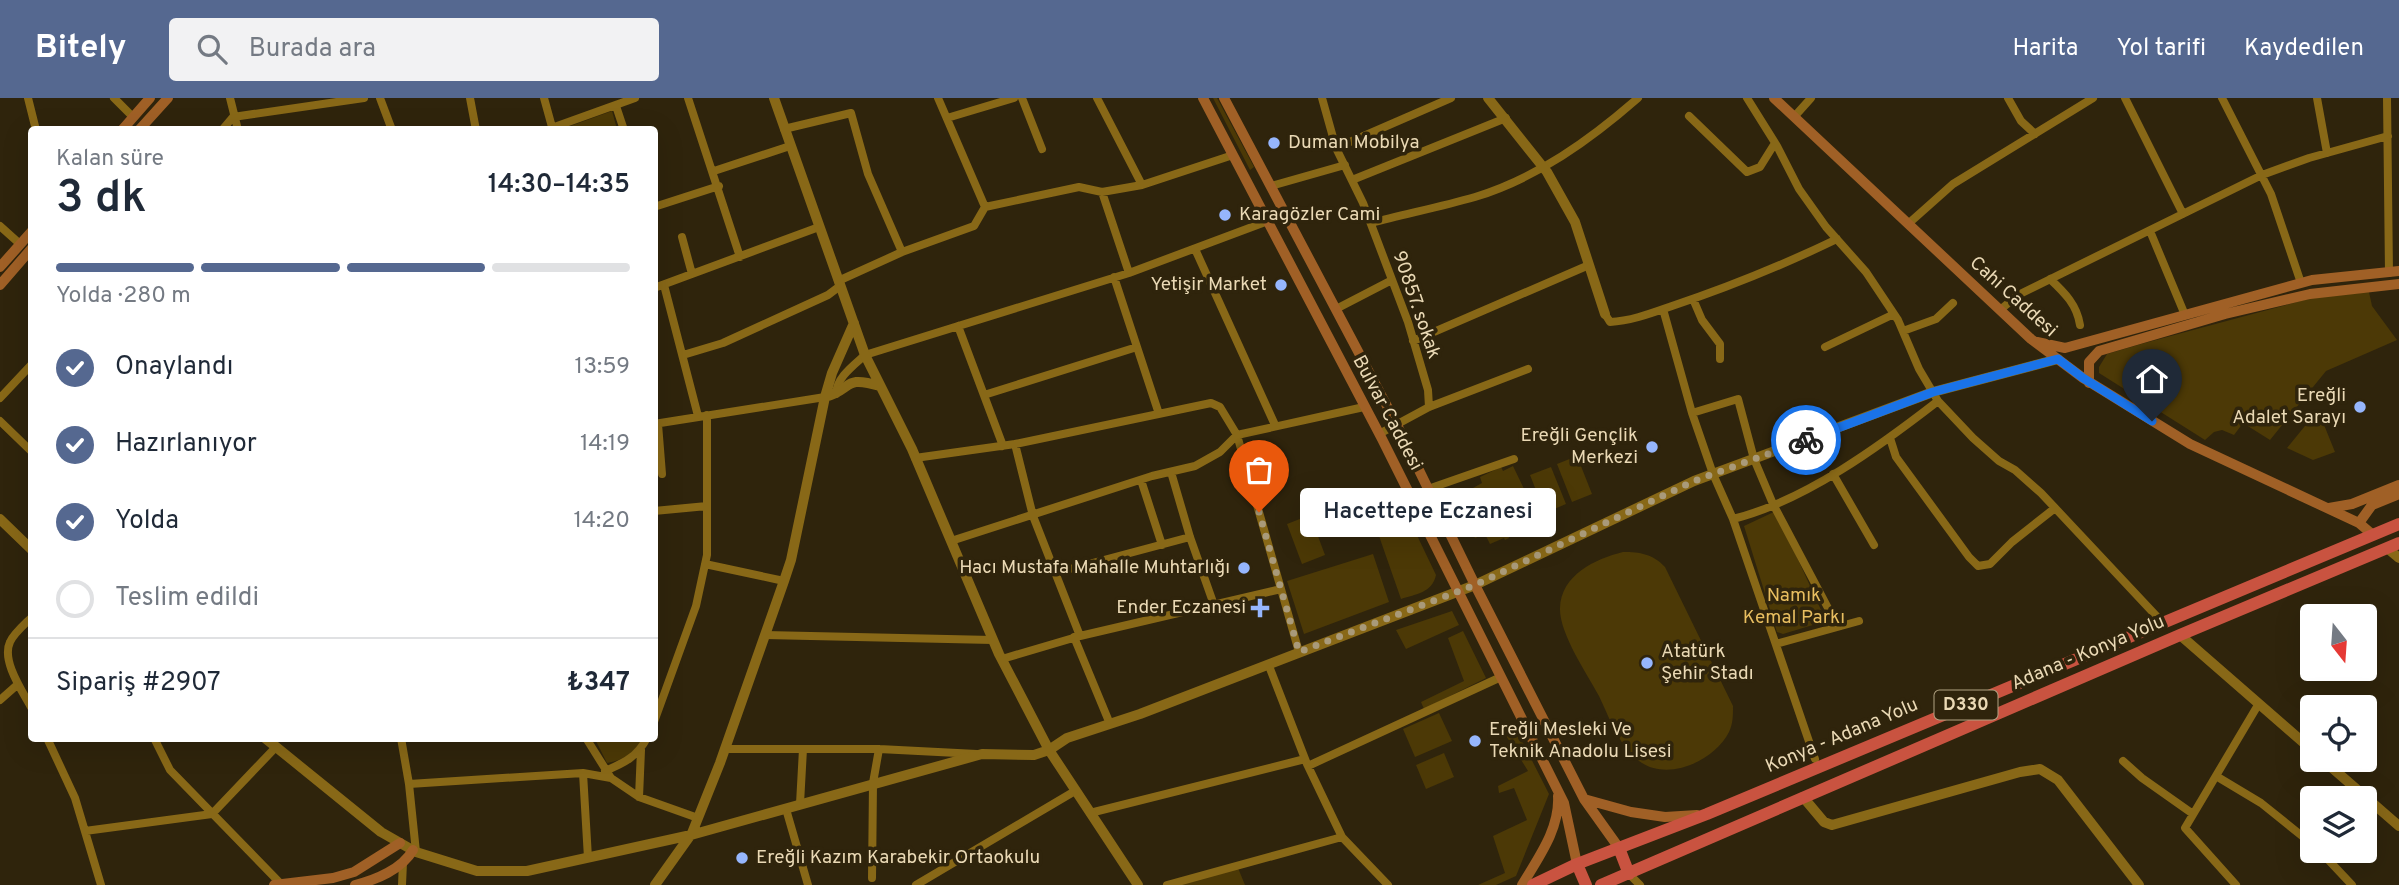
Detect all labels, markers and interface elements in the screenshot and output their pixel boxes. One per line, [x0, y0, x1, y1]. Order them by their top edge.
search box [169, 18, 659, 81]
text: Bitely [35, 28, 127, 70]
icon: search [193, 30, 231, 68]
text: Burada ara [249, 33, 376, 66]
text: Harita [2013, 34, 2078, 64]
text: Yol tarifi [2116, 34, 2206, 64]
text: Kaydedilen [2244, 34, 2364, 64]
place label: Duman Mobilya [1288, 131, 1419, 155]
marker: Duman Mobilya [1266, 135, 1282, 151]
text: Kalan süre [56, 145, 164, 174]
text: 14:30–14:35 [488, 169, 630, 202]
text: 3 dk [56, 170, 147, 229]
place label: Karagözler Cami [1239, 203, 1380, 227]
marker: Karagözler Cami [1217, 207, 1233, 223]
street label: 90857. sokak [1386, 248, 1446, 362]
street label: Cahi Caddesi [1964, 251, 2062, 343]
place label: Yetişir Market [1150, 273, 1267, 297]
marker: Yetişir Market [1273, 277, 1289, 293]
text: Yolda · 280 m [56, 282, 191, 311]
icon: check [56, 349, 94, 387]
pin [2122, 349, 2182, 421]
text: Onaylandı [115, 351, 233, 384]
street label: Bulvar Caddesi [1347, 351, 1427, 475]
text: 13:59 [575, 353, 630, 382]
icon: home [2133, 360, 2171, 398]
place label: Ereğli Adalet Sarayı [2232, 384, 2346, 430]
marker: Ereğli Adalet Sarayı [2352, 399, 2368, 415]
courier [1771, 405, 1841, 475]
icon: bike [1787, 421, 1825, 459]
place label: Ereğli Gençlik Merkezi [1520, 424, 1638, 470]
icon: check [56, 426, 94, 464]
text: Hazırlanıyor [115, 428, 257, 461]
text: 14:19 [580, 430, 630, 459]
marker: Ereğli Gençlik Merkezi [1644, 439, 1660, 455]
pin [1229, 440, 1289, 512]
icon: bag [1240, 451, 1278, 489]
callout: Hacettepe Eczanesi [1301, 488, 1556, 536]
text: Hacettepe Eczanesi [1323, 498, 1533, 527]
icon: check [56, 503, 94, 541]
text: Yolda [115, 505, 179, 538]
text: 14:20 [574, 507, 630, 536]
place label: Hacı Mustafa Mahalle Muhtarlığı [959, 556, 1230, 580]
marker: Hacı Mustafa Mahalle Muhtarlığı [1236, 560, 1252, 576]
text: Teslim edildi [115, 582, 259, 615]
park label: Namık Kemal Parkı [1743, 584, 1845, 630]
place label: Ender Eczanesi [1116, 596, 1246, 620]
marker: Ender Eczanesi [1252, 600, 1268, 616]
north arrow [2300, 604, 2376, 681]
map controls [2300, 604, 2377, 863]
street label: Adana - Konya Yolu [2008, 610, 2168, 696]
place label: Atatürk Şehir Stadı [1661, 640, 1754, 686]
marker: Atatürk Şehir Stadı [1639, 655, 1655, 671]
text: Sipariş #2907 [56, 667, 221, 700]
text: ₺347 [567, 667, 630, 700]
road number: D330 [1934, 690, 1997, 720]
street label: Konya - Adana Yolu [1762, 693, 1922, 779]
button: locate [2300, 695, 2377, 772]
place label: Ereğli Mesleki Ve Teknik Anadolu Lisesi [1489, 718, 1671, 764]
marker: Ereğli Mesleki Ve Teknik Anadolu Lisesi [1467, 733, 1483, 749]
button: layers [2300, 786, 2377, 863]
place label: Ereğli Kazım Karabekir Ortaokulu [756, 846, 1040, 870]
marker: Ereğli Kazım Karabekir Ortaokulu [734, 850, 750, 866]

